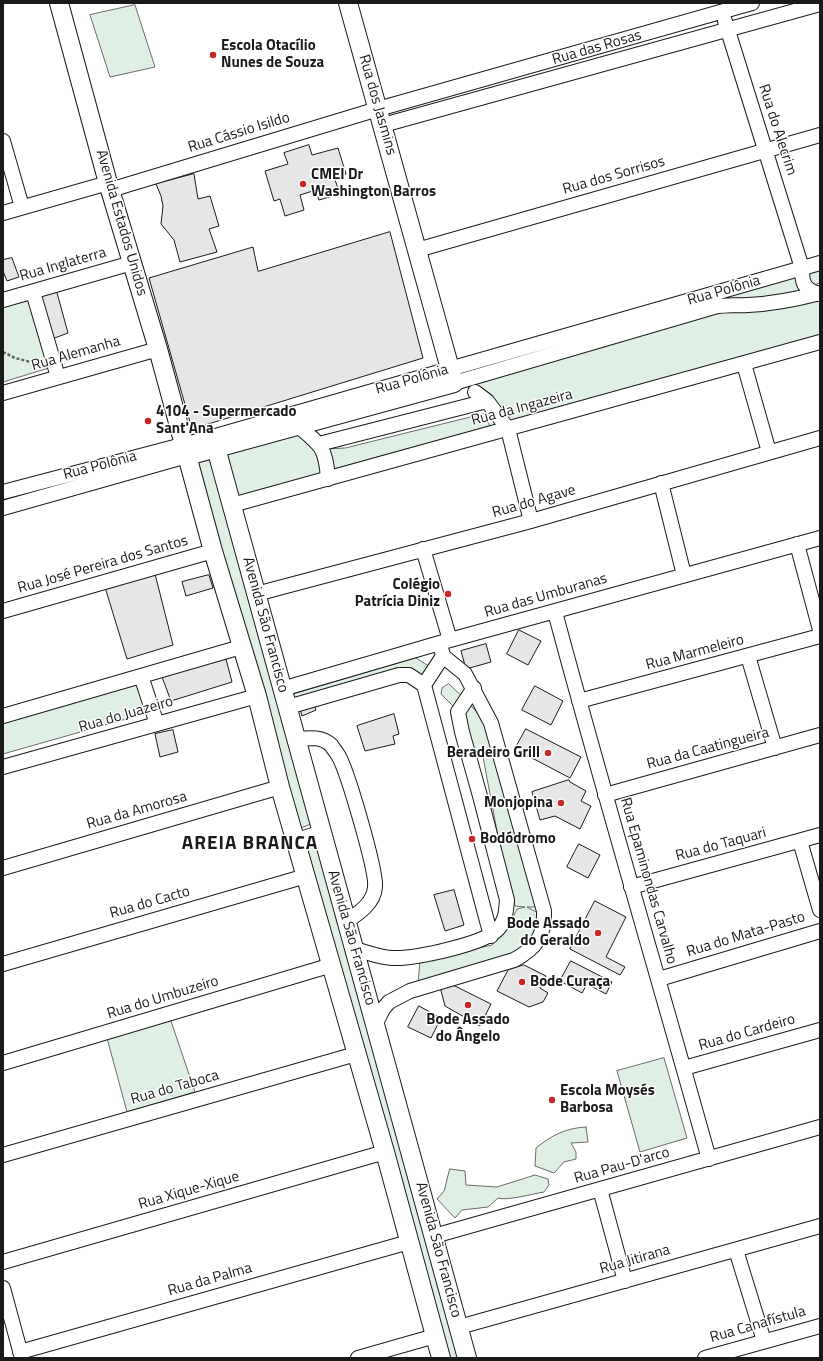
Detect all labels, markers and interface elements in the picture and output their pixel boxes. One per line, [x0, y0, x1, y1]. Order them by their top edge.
street label: Rua das Rosas [550, 27, 644, 69]
place label: Escola Otacílio Nunes de Souza [221, 37, 324, 72]
marker: Escola Otacílio Nunes de Souza [208, 50, 218, 60]
street label: Rua dos Jasmins [354, 53, 400, 157]
street label: Rua do Alecrim [754, 82, 800, 178]
street label: Rua Cássio Isildo [186, 109, 292, 157]
street label: Avenida Estados Unidos [91, 148, 151, 298]
street label: Rua dos Sorrisos [561, 153, 667, 199]
place label: CMEI Dr Washington Barros [311, 166, 436, 201]
marker: CMEI Dr Washington Barros [298, 179, 308, 189]
street label: Rua Inglaterra [18, 244, 108, 286]
street label: Rua Polônia [685, 272, 763, 310]
street label: Rua Alemanha [29, 333, 123, 375]
street label: Rua Polônia [373, 361, 451, 399]
street label: Rua da Ingazeira [469, 386, 575, 430]
place label: 4104 - Supermercado Sant'Ana [156, 403, 297, 438]
marker: 4104 - Supermercado Sant'Ana [143, 416, 153, 426]
street label: Rua Polônia [61, 448, 139, 484]
street label: Rua do Agave [490, 482, 578, 522]
street label: Rua José Pereira dos Santos [16, 532, 190, 598]
street label: Avenida São Francisco [238, 555, 292, 695]
street label: Rua das Umburanas [482, 570, 610, 622]
place label: Colégio Patrícia Diniz [355, 576, 440, 611]
marker: Colégio Patrícia Diniz [443, 589, 453, 599]
street label: Rua Marmeleiro [644, 631, 746, 675]
street label: Rua do Juazeiro [77, 693, 175, 737]
street label: Rua da Caatingueira [645, 724, 771, 774]
place label: Beradeiro Grill [447, 744, 540, 762]
marker: Beradeiro Grill [543, 748, 553, 758]
street label: Rua da Amorosa [85, 788, 189, 834]
place label: Monjopina [484, 794, 553, 812]
street label: Rua Epaminondas Carvalho [616, 796, 680, 966]
marker: Monjopina [556, 798, 566, 808]
street label: Rua do Taquari [674, 824, 768, 866]
place label: Bodódromo [480, 830, 556, 848]
district label: AREIA BRANCA [182, 833, 318, 855]
marker: Bodódromo [467, 834, 477, 844]
street label: Avenida São Francisco [323, 868, 379, 1008]
street label: Rua do Cacto [108, 883, 192, 923]
street label: Rua do Mata-Pasto [685, 908, 807, 962]
place label: Bode Assado do Geraldo [507, 915, 590, 950]
marker: Bode Assado do Geraldo [593, 928, 603, 938]
street label: Rua do Umbuzeiro [105, 972, 221, 1024]
place label: Bode Curaça [530, 973, 610, 991]
marker: Bode Curaça [517, 977, 527, 987]
marker: Bode Assado do Ângelo [463, 1000, 473, 1010]
place label: Bode Assado do Ângelo [426, 1011, 510, 1046]
street label: Rua do Cardeiro [697, 1011, 797, 1055]
street label: Rua do Taboca [129, 1067, 221, 1109]
place label: Escola Moysés Barbosa [560, 1082, 655, 1117]
marker: Escola Moysés Barbosa [547, 1095, 557, 1105]
street label: Rua Pau-D'arco [572, 1144, 672, 1188]
street label: Rua Xique-Xique [136, 1168, 242, 1214]
street label: Avenida São Francisco [411, 1180, 465, 1320]
street label: Rua Jitirana [598, 1241, 672, 1279]
street label: Rua da Palma [166, 1259, 254, 1301]
street label: Rua Canafístula [708, 1303, 808, 1347]

